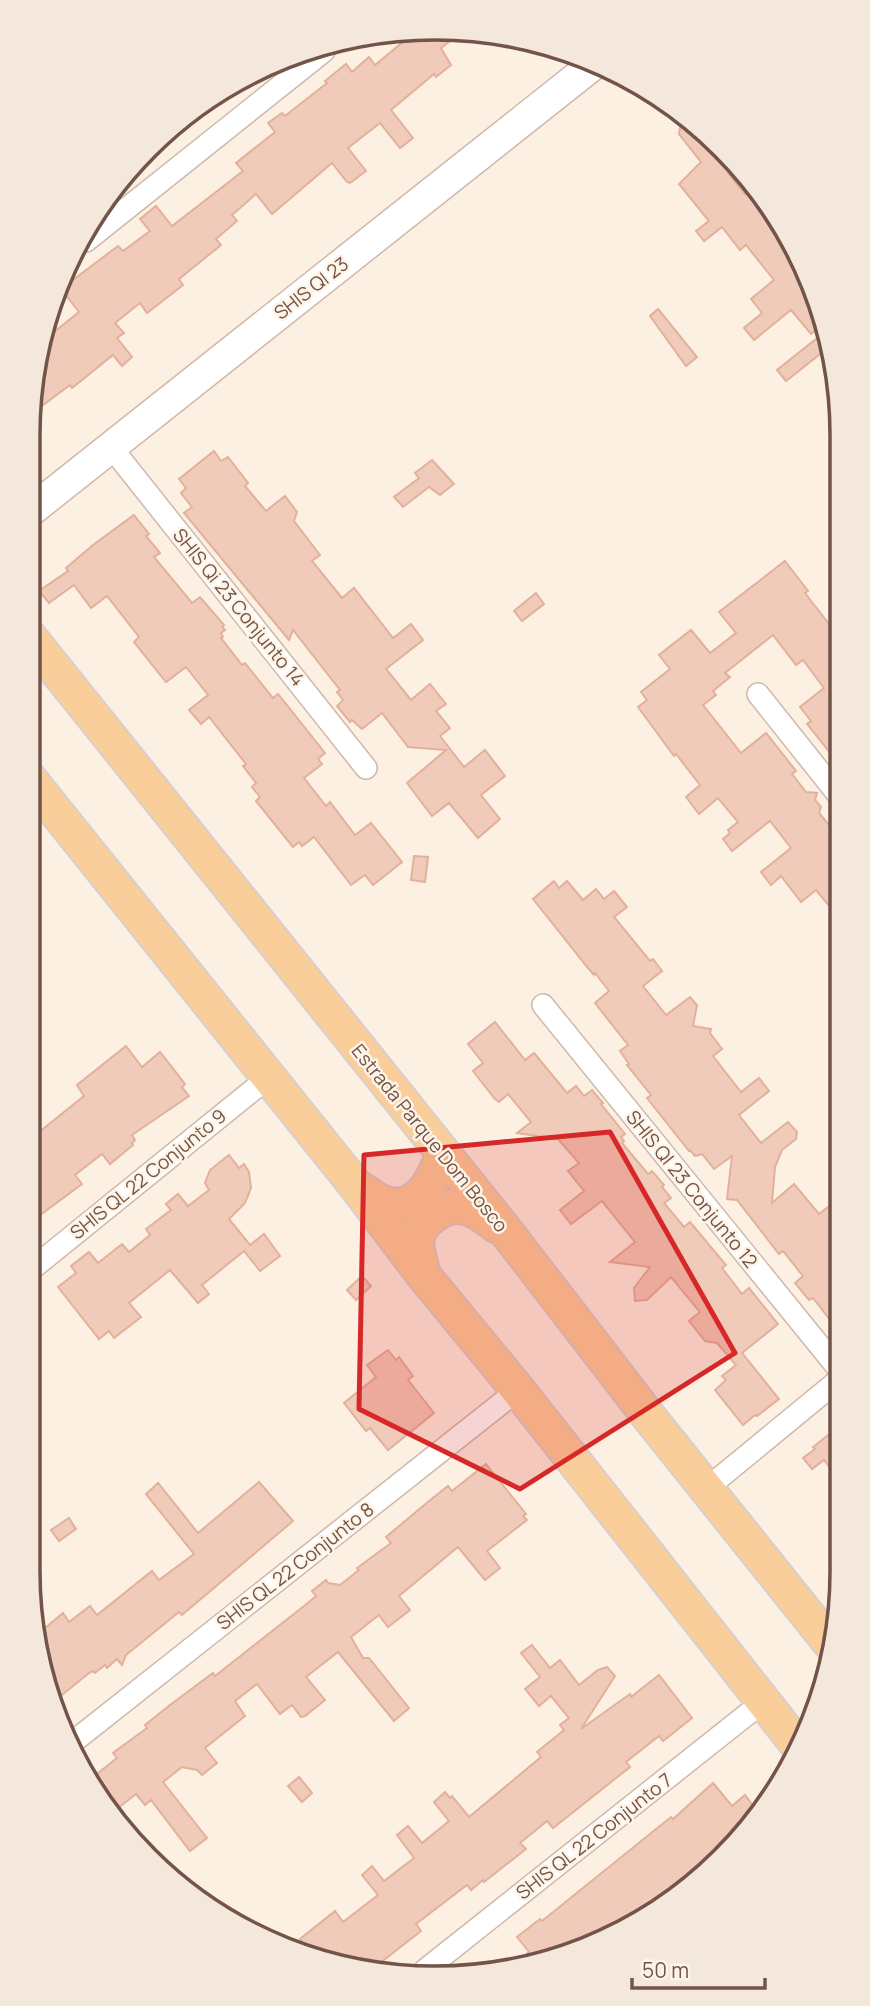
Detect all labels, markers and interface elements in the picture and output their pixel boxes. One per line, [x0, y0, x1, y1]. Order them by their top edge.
street label: SHIS QI 23 [268, 251, 354, 325]
street label: SHIS Qi 23 Conjunto 14 [167, 523, 311, 691]
street label: Estrada Parque Dom Bosco [346, 1038, 514, 1238]
street label: SHIS QL 22 Conjunto 9 [64, 1103, 232, 1245]
street label: SHIS QI 23 Conjunto 12 [620, 1105, 764, 1273]
street label: SHIS QL 22 Conjunto 8 [211, 1496, 379, 1636]
street label: SHIS QL 22 Conjunto 7 [510, 1767, 678, 1905]
scale bar [632, 1946, 765, 1990]
text: 50 m [642, 1956, 689, 1984]

